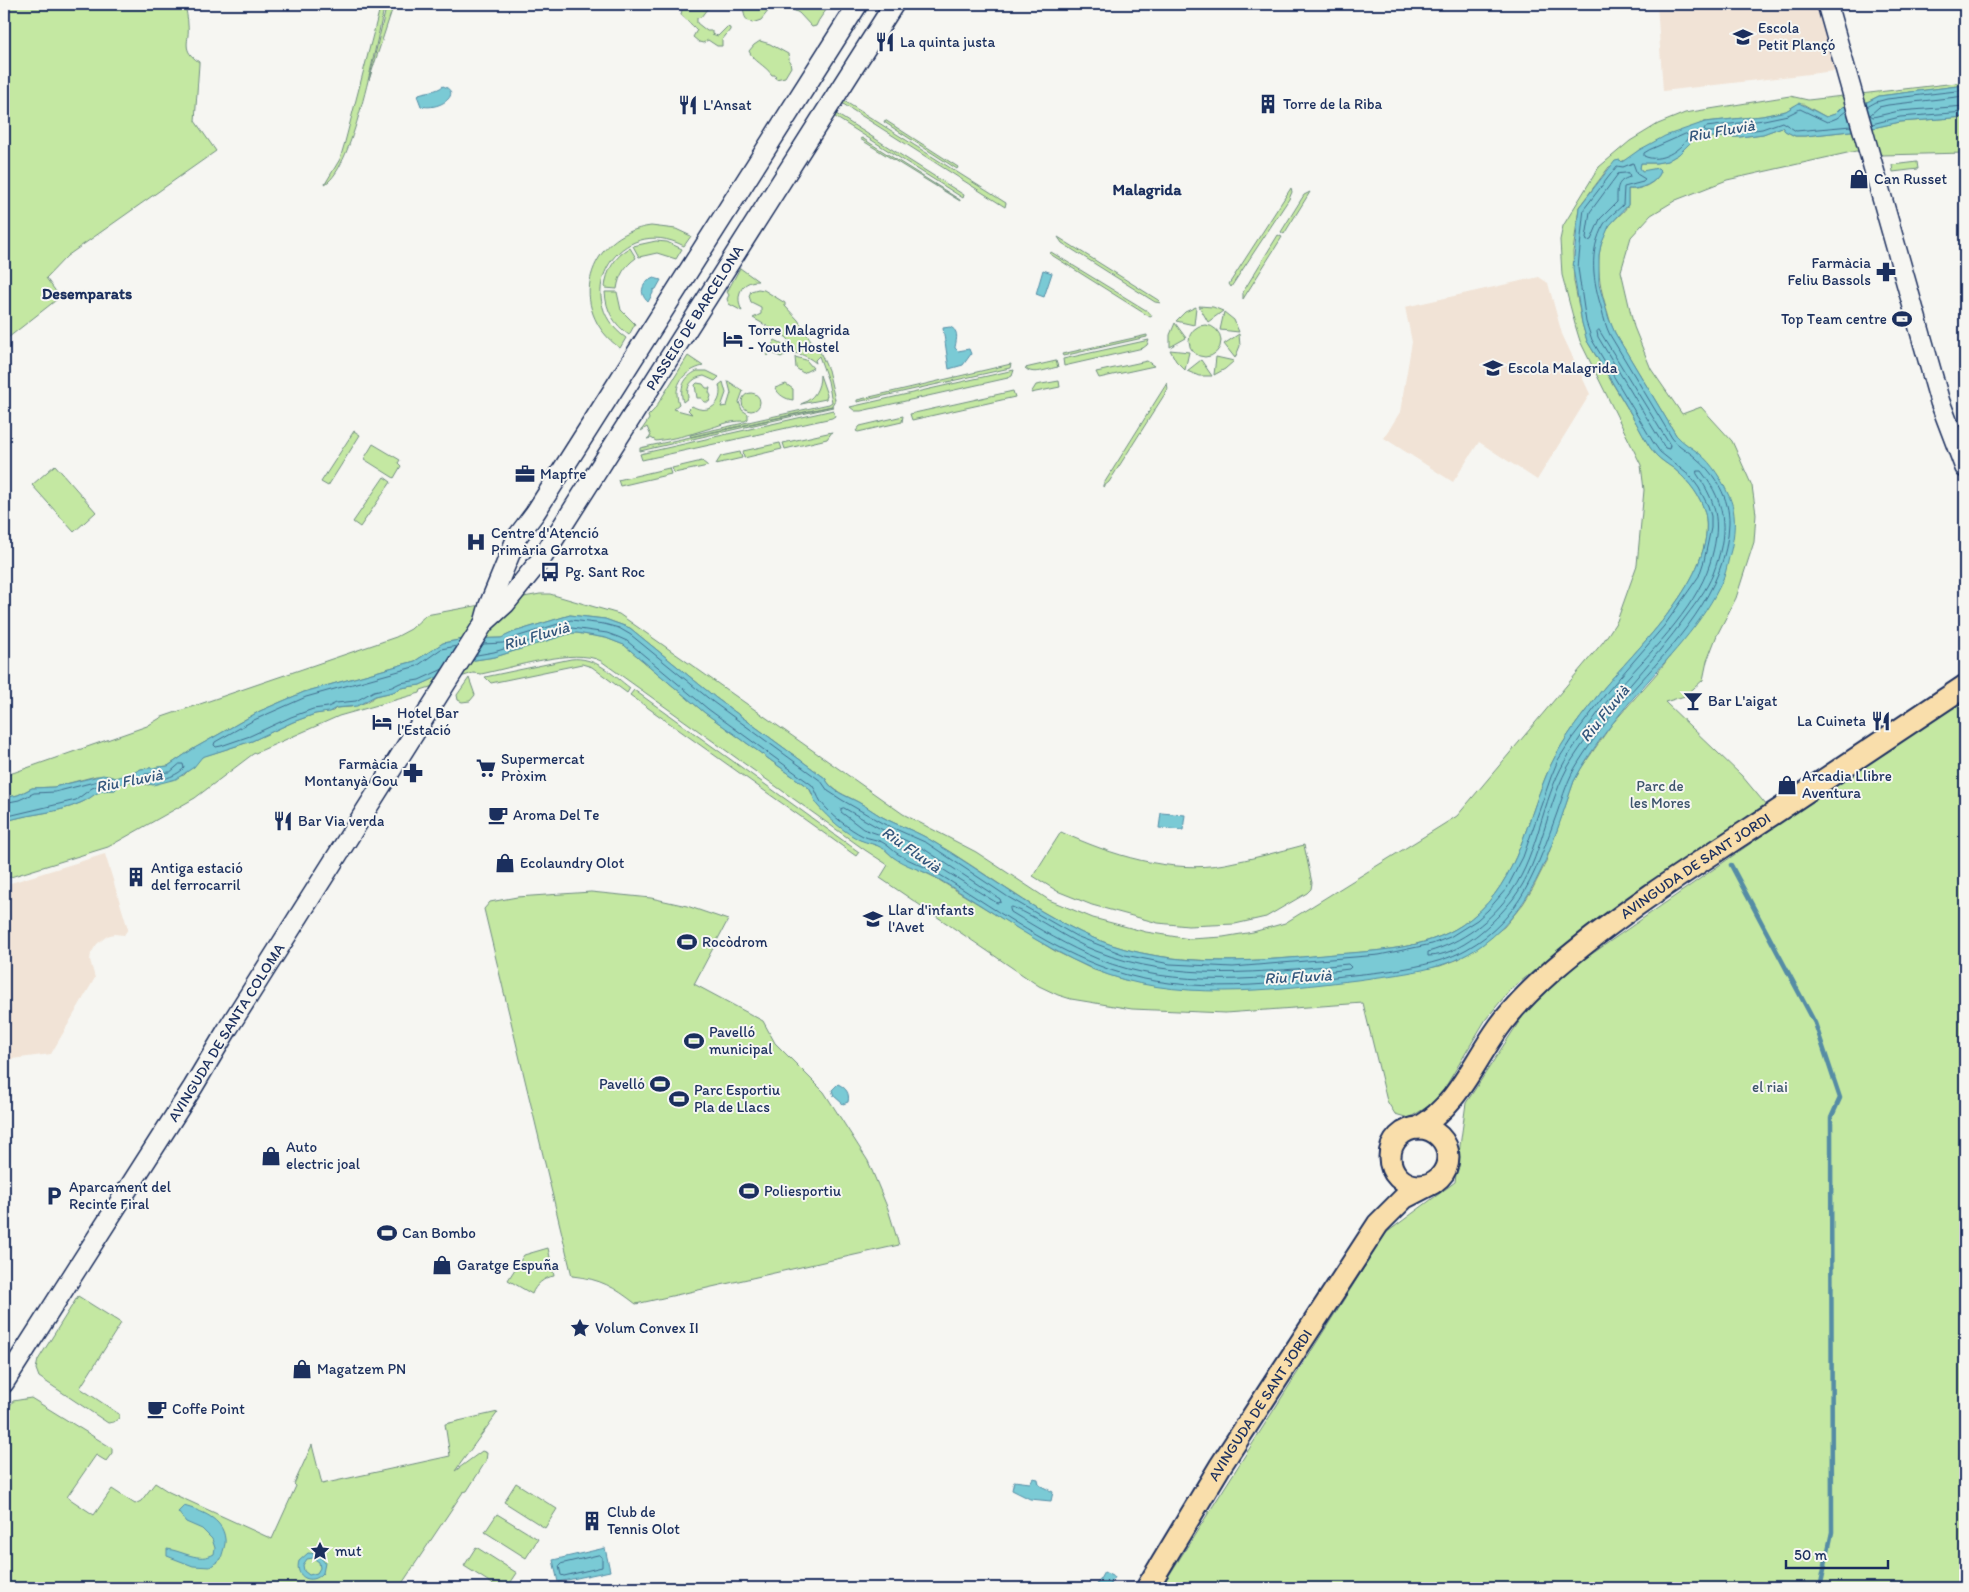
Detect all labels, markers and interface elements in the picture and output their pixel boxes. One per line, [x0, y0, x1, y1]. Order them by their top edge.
place label: Escola Petit Plançó [1758, 19, 1836, 54]
school or university icon: Escola Petit Plançó [1732, 26, 1754, 48]
restaurant icon: La quinta justa [874, 31, 896, 53]
place label: La quinta justa [900, 33, 995, 51]
building icon: Torre de la Riba [1257, 93, 1279, 115]
restaurant icon: L'Ansat [677, 94, 699, 116]
place label: Torre de la Riba [1283, 95, 1383, 113]
place label: L'Ansat [703, 96, 752, 114]
water label: Riu Fluvià [1686, 115, 1757, 146]
shop icon: Can Russet [1848, 168, 1870, 190]
place label: Can Russet [1874, 170, 1947, 188]
district label: Malagrida [1112, 180, 1182, 200]
street label: PASSEIG DE BARCELONA [642, 242, 748, 394]
place label: Farmàcia Feliu Bassols [1788, 254, 1871, 289]
pharmacy icon: Farmàcia Feliu Bassols [1875, 261, 1897, 283]
district label: Desemparats [42, 284, 132, 304]
sports icon: Top Team centre [1891, 308, 1913, 330]
place label: Top Team centre [1781, 310, 1887, 328]
place label: Torre Malagrida - Youth Hostel [748, 321, 850, 356]
hotel icon: Torre Malagrida - Youth Hostel [722, 328, 744, 350]
school or university icon: Escola Malagrida [1482, 357, 1504, 379]
place label: Escola Malagrida [1508, 359, 1618, 377]
office icon: Mapfre [514, 463, 536, 485]
place label: Mapfre [540, 465, 586, 483]
place label: Centre d'Atenció Primària Garrotxa [491, 524, 609, 559]
hospital icon: Centre d'Atenció Primària Garrotxa [465, 531, 487, 553]
bus stop icon: Pg. Sant Roc [539, 561, 561, 583]
place label: Pg. Sant Roc [565, 563, 645, 581]
water label: Riu Fluvià [501, 617, 572, 654]
water label: Riu Fluvià [1576, 681, 1633, 746]
bar icon: Bar L'aigat [1682, 690, 1704, 712]
place label: Bar L'aigat [1708, 692, 1778, 710]
place label: Hotel Bar l'Estació [397, 704, 459, 739]
restaurant icon: La Cuineta [1870, 710, 1892, 732]
hotel icon: Hotel Bar l'Estació [371, 711, 393, 733]
place label: La Cuineta [1797, 712, 1867, 730]
place label: Supermercat Pròxim [501, 750, 585, 785]
place label: Farmàcia Montanyà Gou [304, 755, 398, 790]
supermarket icon: Supermercat Pròxim [475, 757, 497, 779]
pharmacy icon: Farmàcia Montanyà Gou [402, 762, 424, 784]
water label: Riu Fluvià [94, 765, 165, 796]
place label: Arcadia Llibre Aventura [1802, 767, 1892, 802]
shop icon: Arcadia Llibre Aventura [1776, 774, 1798, 796]
park label: Parc de les Mores [1630, 777, 1691, 812]
cafe icon: Aroma Del Te [487, 804, 509, 826]
place label: Aroma Del Te [513, 806, 599, 824]
street label: AVINGUDA DE SANT JORDI [1617, 809, 1774, 923]
restaurant icon: Bar Via verda [272, 810, 294, 832]
place label: Bar Via verda [298, 812, 385, 830]
water label: Riu Fluvià [879, 822, 945, 877]
shop icon: Ecolaundry Olot [494, 852, 516, 874]
place label: Ecolaundry Olot [520, 854, 625, 872]
place label: Antiga estació del ferrocarril [151, 859, 243, 894]
building icon: Antiga estació del ferrocarril [125, 866, 147, 888]
place label: Llar d'infants l'Avet [888, 901, 975, 936]
school or university icon: Llar d'infants l'Avet [862, 908, 884, 930]
sports icon: Rocòdrom [676, 931, 698, 953]
place label: Rocòdrom [702, 933, 768, 951]
street label: AVINGUDA DE SANTA COLOMA [164, 940, 289, 1125]
water label: Riu Fluvià [1264, 965, 1333, 988]
place label: Pavelló municipal [709, 1023, 773, 1058]
sports icon: Pavelló municipal [683, 1030, 705, 1052]
sports icon: Pavelló [649, 1073, 671, 1095]
place label: Pavelló [599, 1075, 645, 1093]
park label: el riai [1752, 1078, 1788, 1096]
place label: Parc Esportiu Pla de Llacs [694, 1081, 781, 1116]
sports icon: Parc Esportiu Pla de Llacs [668, 1088, 690, 1110]
place label: Auto electric joal [286, 1138, 361, 1173]
shop icon: Auto electric joal [260, 1145, 282, 1167]
place label: Aparcament del Recinte Firal [69, 1178, 172, 1213]
sports icon: Poliesportiu [738, 1180, 760, 1202]
place label: Poliesportiu [764, 1182, 842, 1200]
parking icon: Aparcament del Recinte Firal [43, 1185, 65, 1207]
sports icon: Can Bombo [376, 1222, 398, 1244]
place label: Can Bombo [402, 1224, 476, 1242]
shop icon: Garatge Espuña [431, 1254, 453, 1276]
place label: Garatge Espuña [457, 1256, 560, 1274]
place icon: Volum Convex II [569, 1317, 591, 1339]
place label: Volum Convex II [595, 1319, 699, 1337]
street label: AVINGUDA DE SANT JORDI [1204, 1326, 1316, 1484]
shop icon: Magatzem PN [291, 1358, 313, 1380]
place label: Magatzem PN [317, 1360, 406, 1378]
cafe icon: Coffe Point [146, 1398, 168, 1420]
place label: Coffe Point [172, 1400, 245, 1418]
place label: Club de Tennis Olot [607, 1503, 680, 1538]
building icon: Club de Tennis Olot [581, 1510, 603, 1532]
scale bar [1786, 1537, 1889, 1569]
place icon: mut [309, 1540, 331, 1562]
place label: mut [335, 1542, 362, 1560]
text: 50 m [1794, 1546, 1827, 1564]

